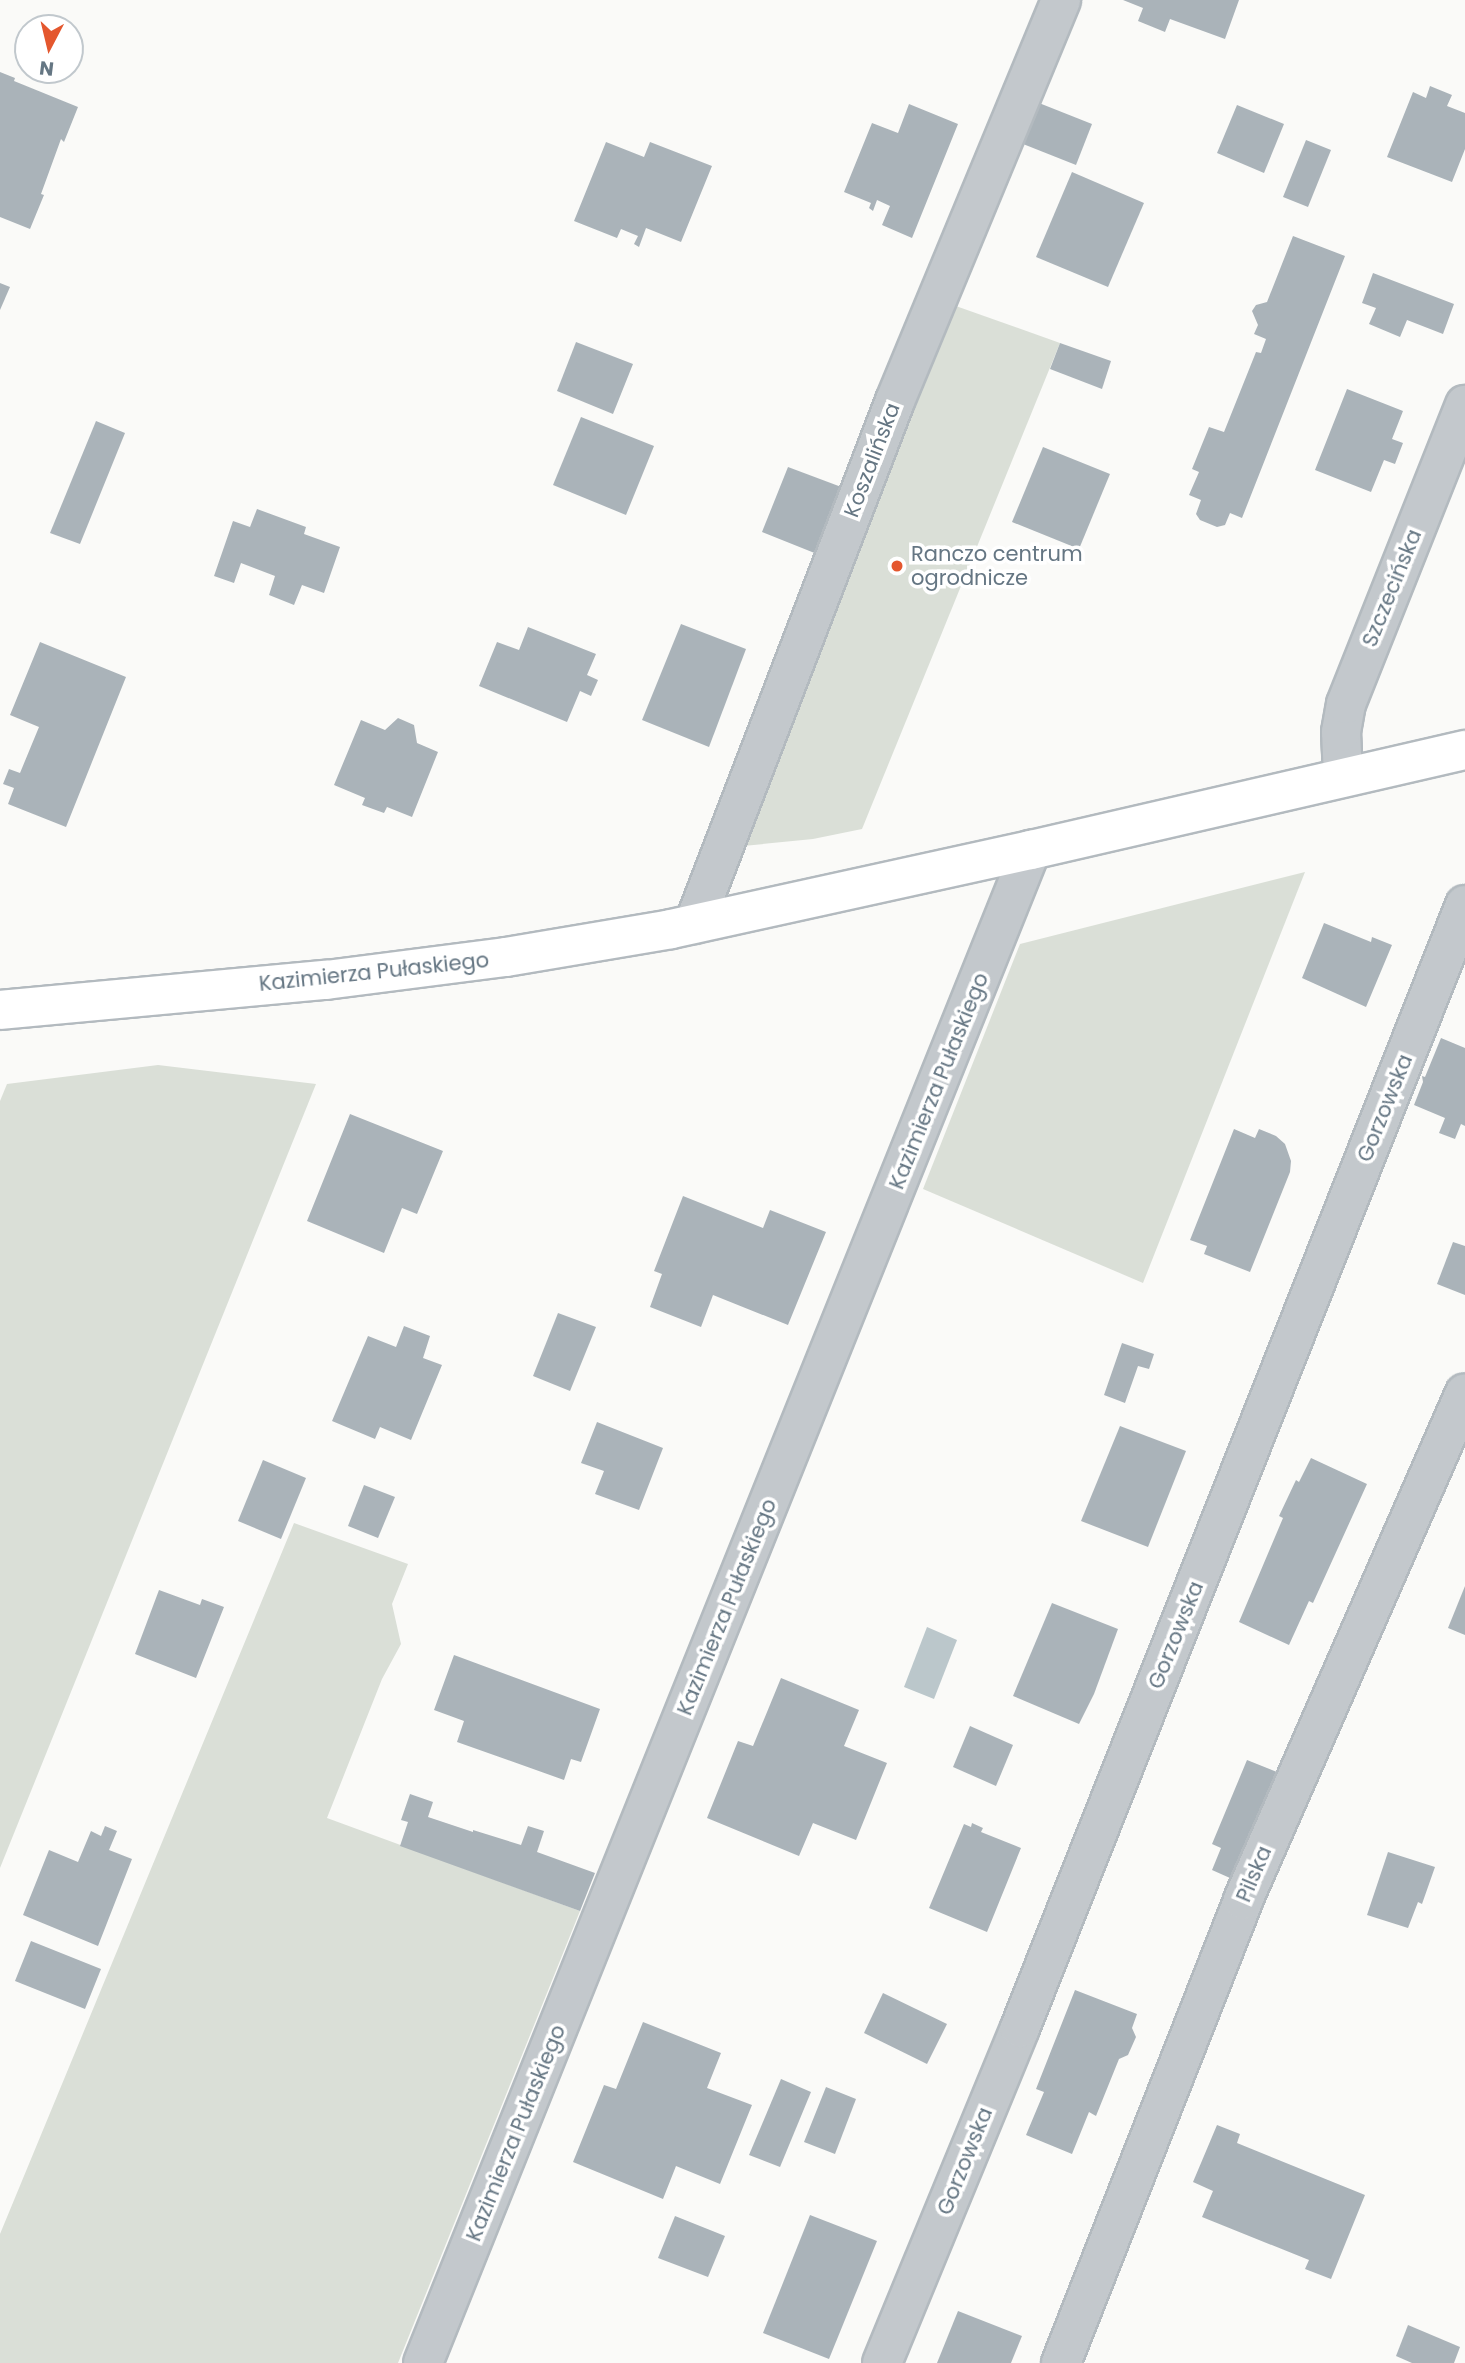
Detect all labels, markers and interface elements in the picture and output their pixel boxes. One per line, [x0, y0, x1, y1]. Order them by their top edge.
north arrow [14, 14, 84, 84]
text: N [38, 54, 55, 83]
street label: Koszalińska [839, 399, 905, 521]
street label: Szczecińska [1357, 526, 1427, 650]
place label: Ranczo centrum ogrodnicze [911, 541, 1083, 591]
marker: Ranczo centrum ogrodnicze [889, 558, 905, 574]
street label: Kazimierza Pułaskiego [258, 947, 490, 997]
street label: Kazimierza Pułaskiego [884, 969, 994, 1193]
street label: Gorzowska [1352, 1051, 1418, 1165]
street label: Kazimierza Pułaskiego [672, 1495, 782, 1719]
street label: Gorzowska [1143, 1578, 1209, 1692]
street label: Pilska [1231, 1842, 1277, 1906]
street label: Kazimierza Pułaskiego [461, 2021, 571, 2245]
street label: Gorzowska [932, 2104, 998, 2218]

